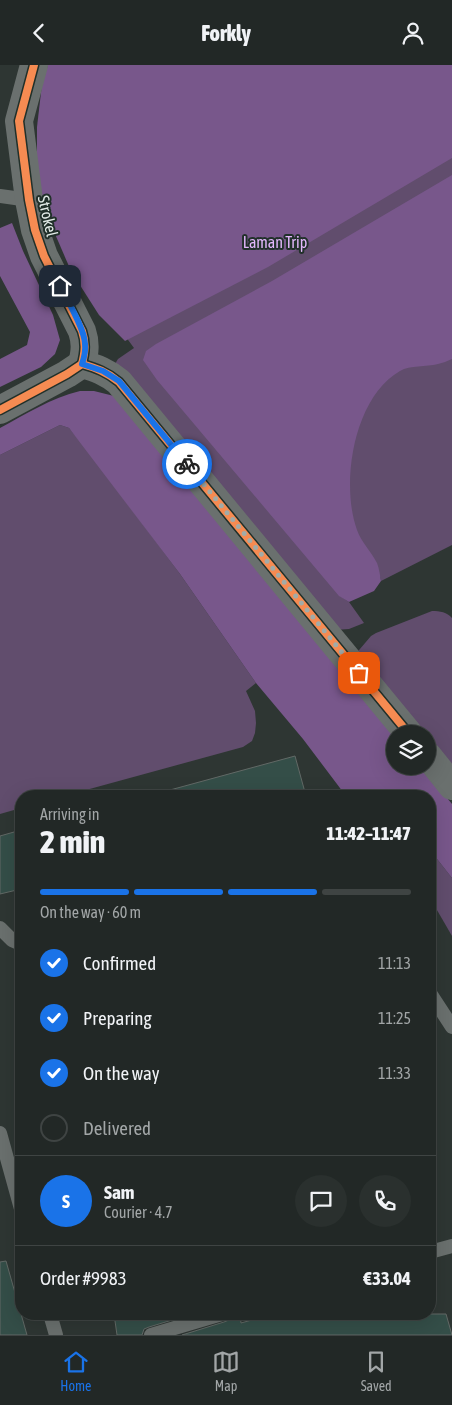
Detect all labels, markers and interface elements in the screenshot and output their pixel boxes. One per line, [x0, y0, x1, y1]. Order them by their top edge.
icon: back [25, 19, 53, 47]
icon: person [399, 19, 427, 47]
text: Forkly [201, 20, 251, 46]
street label: Strokel [35, 194, 62, 239]
park label: Laman Trip [243, 233, 307, 252]
pin [39, 265, 81, 307]
icon: home [46, 272, 74, 300]
courier [162, 439, 212, 489]
icon: bike [173, 450, 201, 478]
pin [338, 652, 380, 694]
icon: bag [345, 659, 373, 687]
map controls [386, 725, 436, 775]
button: layers [386, 725, 436, 775]
text: Arriving in [40, 805, 100, 823]
text: 11:42–11:47 [326, 822, 411, 844]
text: 2 min [40, 823, 105, 860]
text: On the way · 60 m [40, 903, 141, 921]
icon: check [40, 949, 68, 977]
text: Confirmed [83, 952, 156, 974]
text: 11:13 [378, 954, 411, 972]
icon: check [40, 1004, 68, 1032]
text: Preparing [83, 1007, 152, 1029]
text: 11:25 [378, 1009, 411, 1027]
icon: check [40, 1059, 68, 1087]
text: On the way [83, 1062, 160, 1084]
text: 11:33 [378, 1064, 411, 1082]
text: Delivered [83, 1117, 151, 1139]
button: chat [295, 1175, 347, 1227]
button: phone [359, 1175, 411, 1227]
text: Sam [104, 1181, 135, 1203]
text: S [62, 1190, 70, 1212]
text: Courier · 4.7 [104, 1203, 173, 1221]
text: Order #9983 [40, 1267, 127, 1289]
text: €33.04 [363, 1267, 411, 1289]
tab: Home [60, 1348, 91, 1394]
tab: Map [212, 1348, 240, 1394]
tab: Saved [361, 1348, 392, 1394]

